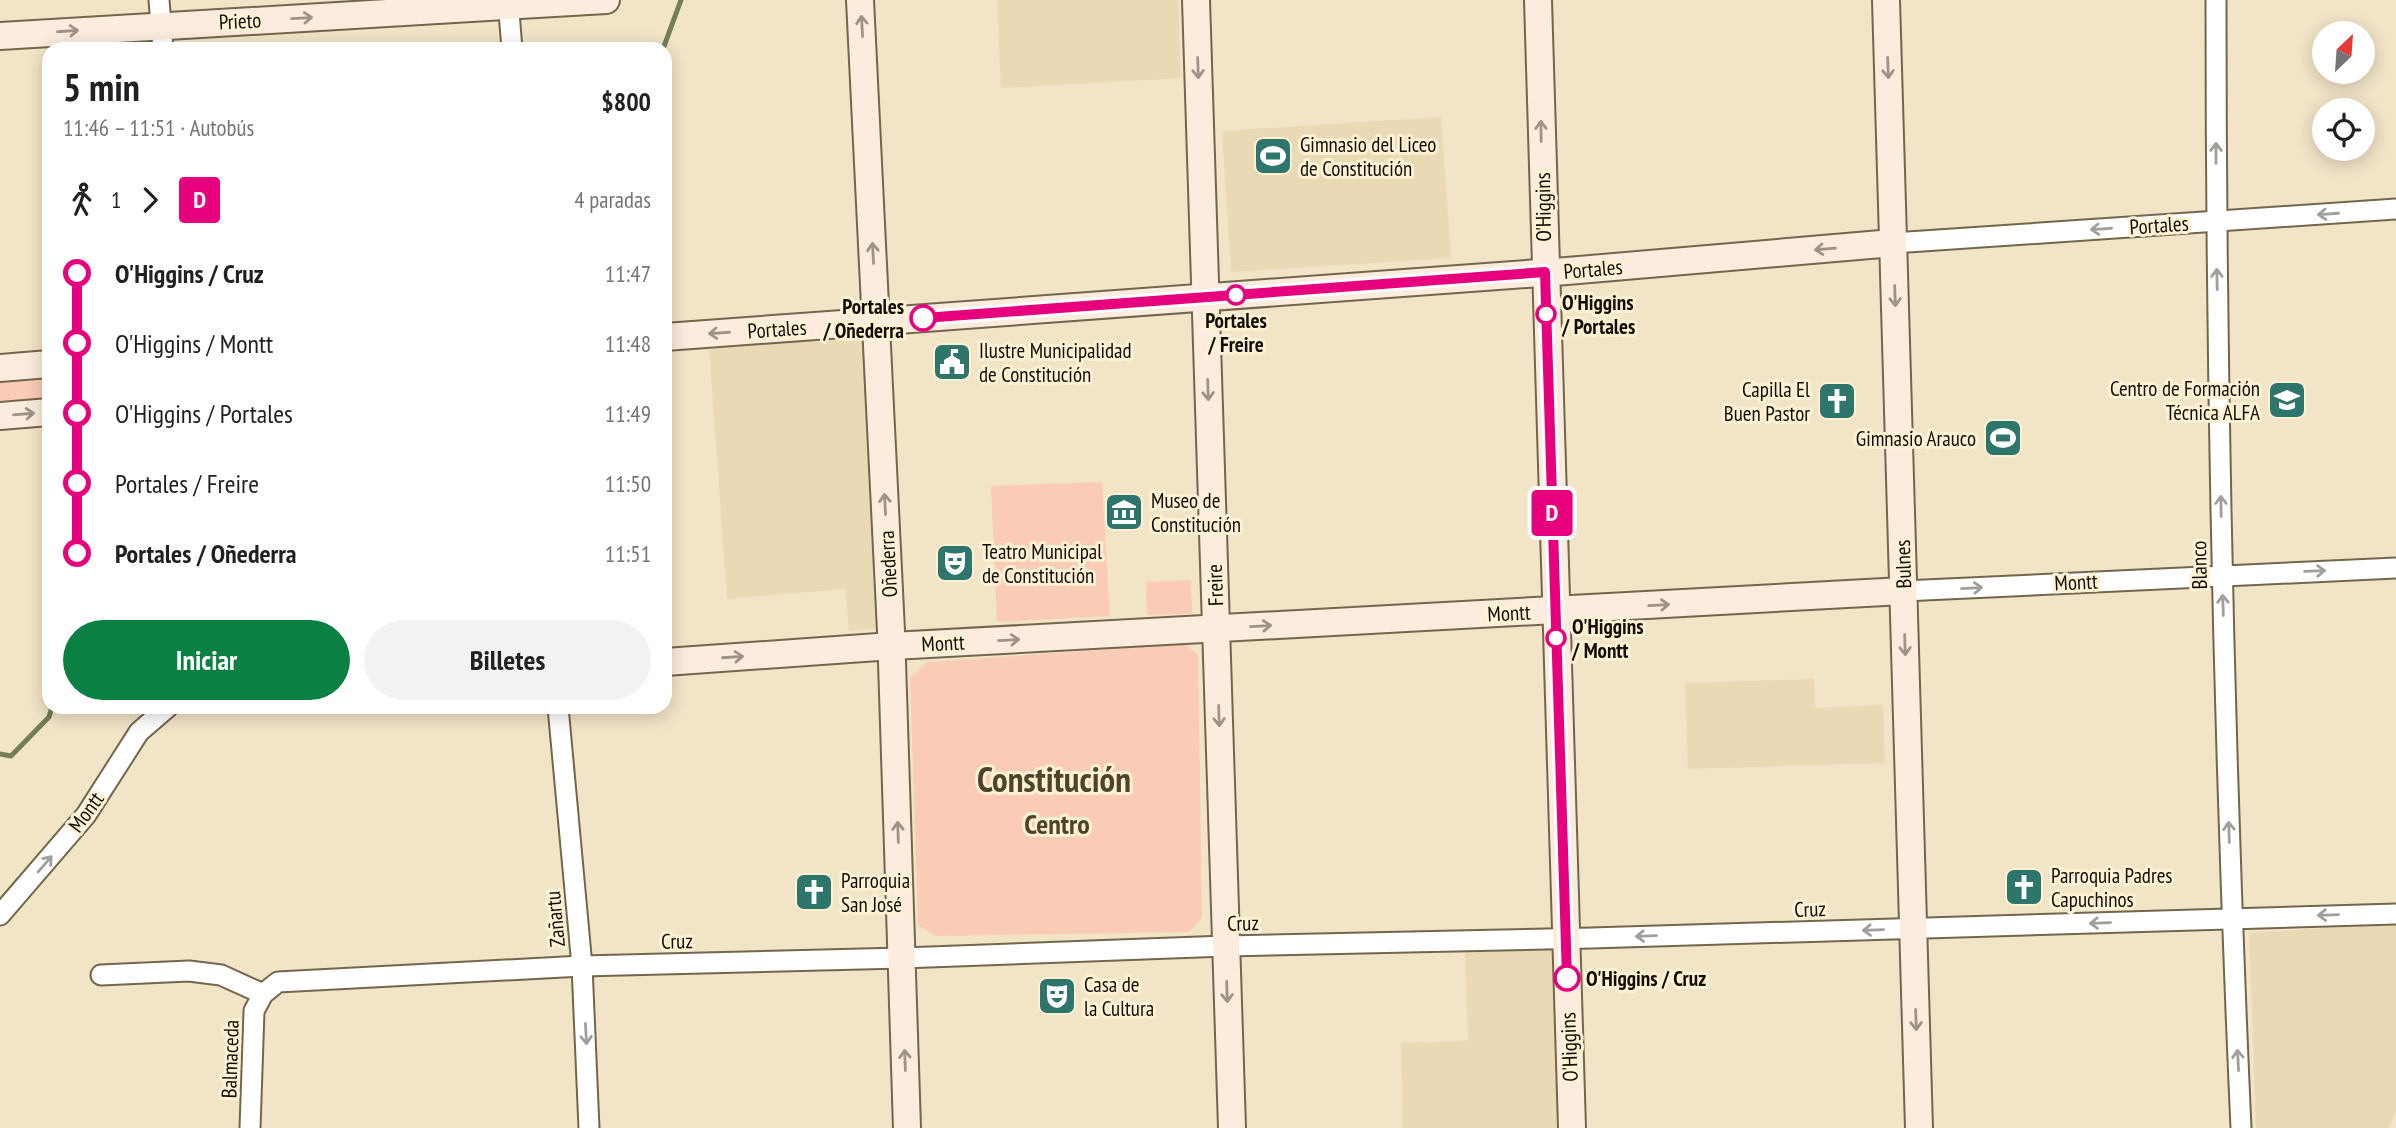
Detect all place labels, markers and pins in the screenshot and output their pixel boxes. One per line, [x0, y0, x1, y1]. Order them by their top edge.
place label: Gimnasio del Liceo de Constitución [1300, 131, 1436, 182]
sports icon: Gimnasio del Liceo de Constitución [1252, 135, 1294, 177]
marker: Portales / Freire [1226, 285, 1246, 305]
place label: O'Higgins / Portales [1561, 289, 1635, 340]
place label: Portales / Oñederra [822, 293, 904, 344]
marker: O'Higgins / Portales [1536, 304, 1556, 324]
marker: Portales / Oñederra [910, 305, 936, 331]
place label: Portales / Freire [1205, 307, 1267, 358]
place label: Ilustre Municipalidad de Constitución [979, 337, 1132, 388]
public building icon: Ilustre Municipalidad de Constitución [931, 341, 973, 383]
place label: Centro de Formación Técnica ALFA [2110, 375, 2260, 426]
place label: Capilla El Buen Pastor [1724, 376, 1810, 427]
school or university icon: Centro de Formación Técnica ALFA [2266, 379, 2308, 421]
church icon: Capilla El Buen Pastor [1816, 380, 1858, 422]
sports icon: Gimnasio Arauco [1982, 417, 2024, 459]
place label: Gimnasio Arauco [1856, 425, 1976, 452]
place label: Museo de Constitución [1151, 487, 1241, 538]
museum icon: Museo de Constitución [1103, 491, 1145, 533]
place label: Teatro Municipal de Constitución [982, 538, 1102, 589]
theatre icon: Teatro Municipal de Constitución [934, 542, 976, 584]
place label: O'Higgins / Montt [1571, 613, 1644, 664]
marker: O'Higgins / Montt [1546, 628, 1566, 648]
place label: Parroquia Padres Capuchinos [2051, 862, 2172, 913]
church icon: Parroquia Padres Capuchinos [2003, 866, 2045, 908]
place label: Parroquia San José [841, 867, 910, 918]
church icon: Parroquia San José [793, 871, 835, 913]
marker: O'Higgins / Cruz [1554, 965, 1580, 991]
place label: O'Higgins / Cruz [1586, 965, 1706, 992]
place label: Casa de la Cultura [1084, 971, 1154, 1022]
theatre icon: Casa de la Cultura [1036, 975, 1078, 1017]

